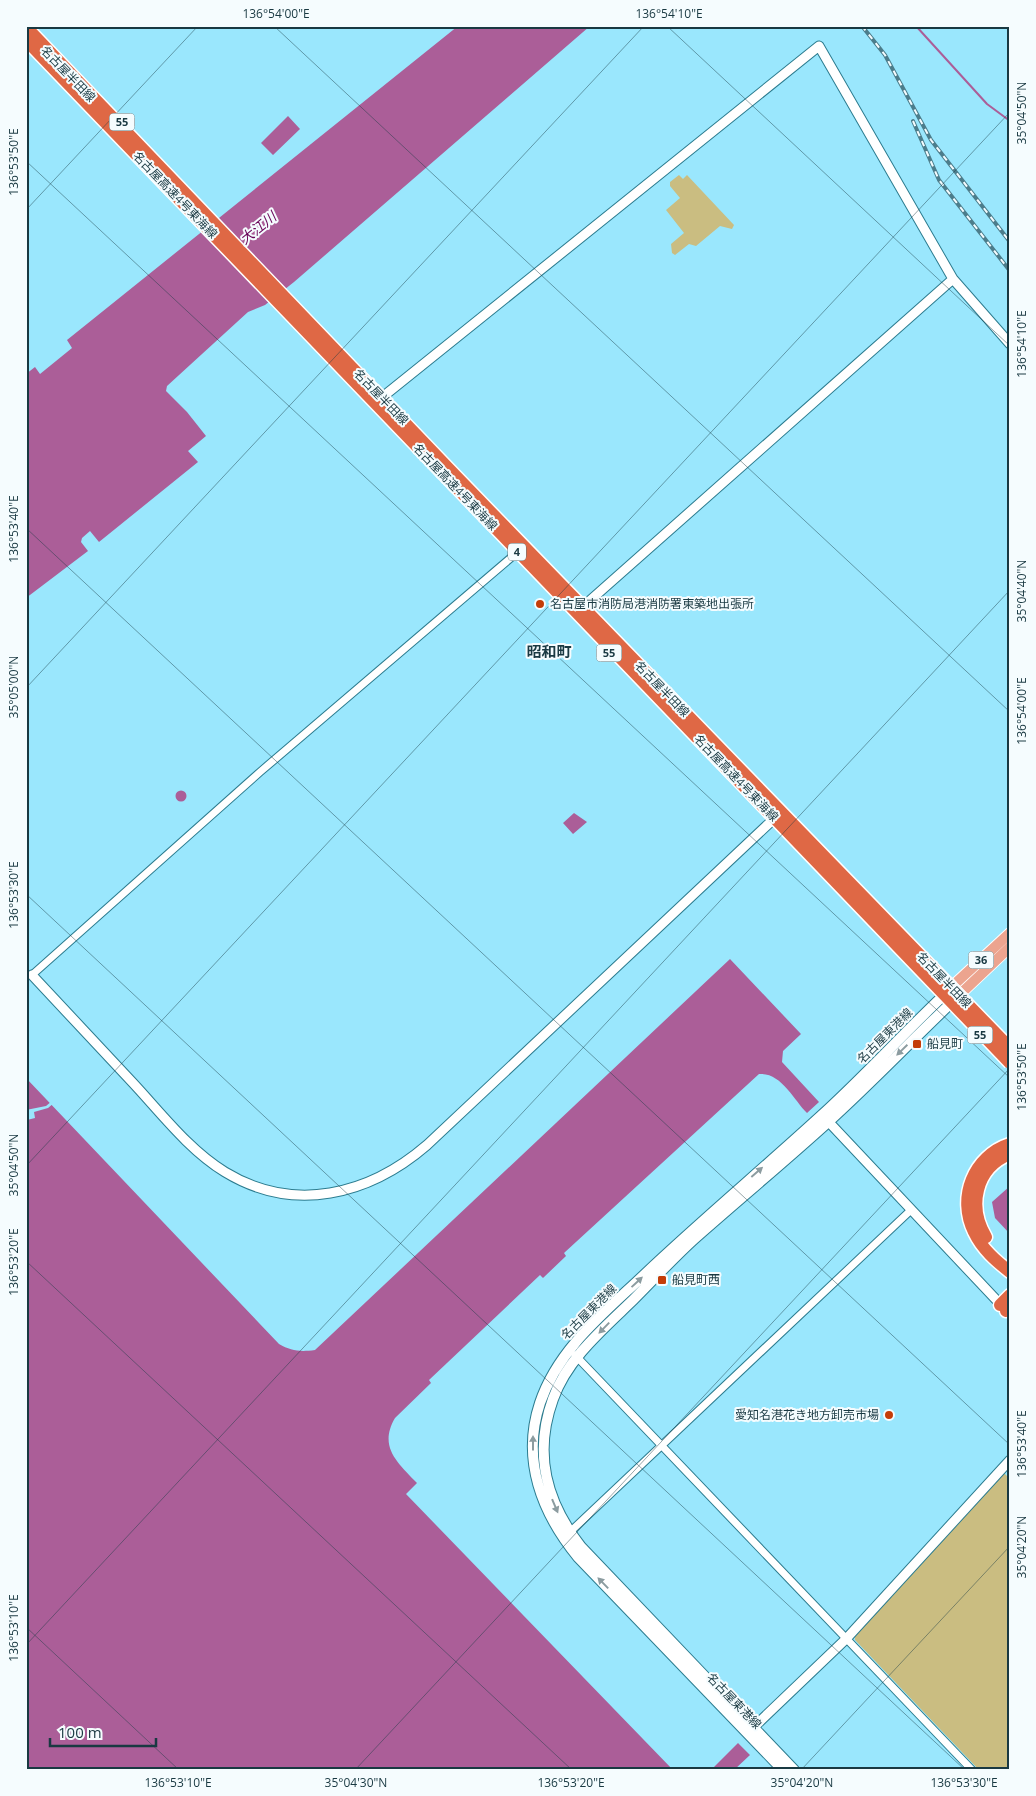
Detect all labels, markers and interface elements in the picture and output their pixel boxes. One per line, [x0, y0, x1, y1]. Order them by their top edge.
text: 136°54'00"E [242, 5, 310, 22]
text: 136°54'10"E [635, 5, 703, 22]
street label: 名古屋半田線 [37, 42, 99, 105]
text: 35°04'50"N [1013, 82, 1030, 144]
road number: 55 [110, 114, 134, 130]
text: 136°53'50"E [5, 128, 22, 196]
street label: 名古屋高速4号東海線 [129, 147, 221, 242]
water label: 大江川 [235, 206, 282, 248]
text: 136°54'10"E [1013, 310, 1030, 378]
street label: 名古屋半田線 [350, 365, 412, 428]
street label: 名古屋高速4号東海線 [409, 439, 501, 534]
text: 136°53'40"E [5, 495, 22, 563]
road number: 4 [508, 544, 526, 560]
text: 35°04'40"N [1013, 560, 1030, 622]
place label: 名古屋市消防局港消防署東築地出張所 [550, 595, 754, 612]
marker: 名古屋市消防局港消防署東築地出張所 [534, 598, 546, 610]
district label: 昭和町 [526, 641, 572, 661]
road number: 55 [596, 644, 622, 661]
text: 35°05'00"N [5, 656, 22, 718]
street label: 名古屋半田線 [631, 657, 693, 720]
text: 136°54'00"E [1013, 677, 1030, 745]
street label: 名古屋高速4号東海線 [690, 730, 782, 825]
text: 136°53'30"E [5, 861, 22, 929]
street label: 名古屋半田線 [913, 948, 975, 1011]
road number: 36 [968, 952, 994, 968]
street label: 名古屋東港線 [853, 1004, 916, 1067]
road number: 55 [968, 1026, 992, 1044]
place label: 船見町 [927, 1035, 963, 1052]
marker: 船見町 [911, 1038, 923, 1050]
text: 136°53'50"E [1013, 1043, 1030, 1111]
one-way arrow [896, 1044, 908, 1056]
text: 35°04'50"N [5, 1134, 22, 1196]
one-way arrow [751, 1167, 764, 1178]
text: 136°53'20"E [5, 1228, 22, 1296]
place label: 船見町西 [672, 1271, 720, 1288]
marker: 船見町西 [656, 1274, 668, 1286]
one-way arrow [631, 1276, 643, 1288]
street label: 名古屋東港線 [557, 1280, 620, 1343]
one-way arrow [598, 1322, 610, 1334]
place label: 愛知名港花き地方卸売市場 [735, 1406, 879, 1423]
marker: 愛知名港花き地方卸売市場 [883, 1409, 895, 1421]
text: 136°53'40"E [1013, 1410, 1030, 1478]
one-way arrow [529, 1434, 537, 1450]
one-way arrow [552, 1499, 560, 1513]
text: 35°04'20"N [1013, 1516, 1030, 1578]
one-way arrow [598, 1577, 610, 1589]
text: 136°53'10"E [5, 1594, 22, 1662]
street label: 名古屋東港線 [703, 1669, 765, 1732]
scale bar [50, 1716, 156, 1748]
text: 100 m [58, 1722, 102, 1742]
text: 136°53'10"E [144, 1774, 212, 1791]
text: 35°04'30"N [325, 1774, 387, 1791]
text: 136°53'20"E [537, 1774, 605, 1791]
text: 35°04'20"N [771, 1774, 833, 1791]
text: 136°53'30"E [930, 1774, 998, 1791]

